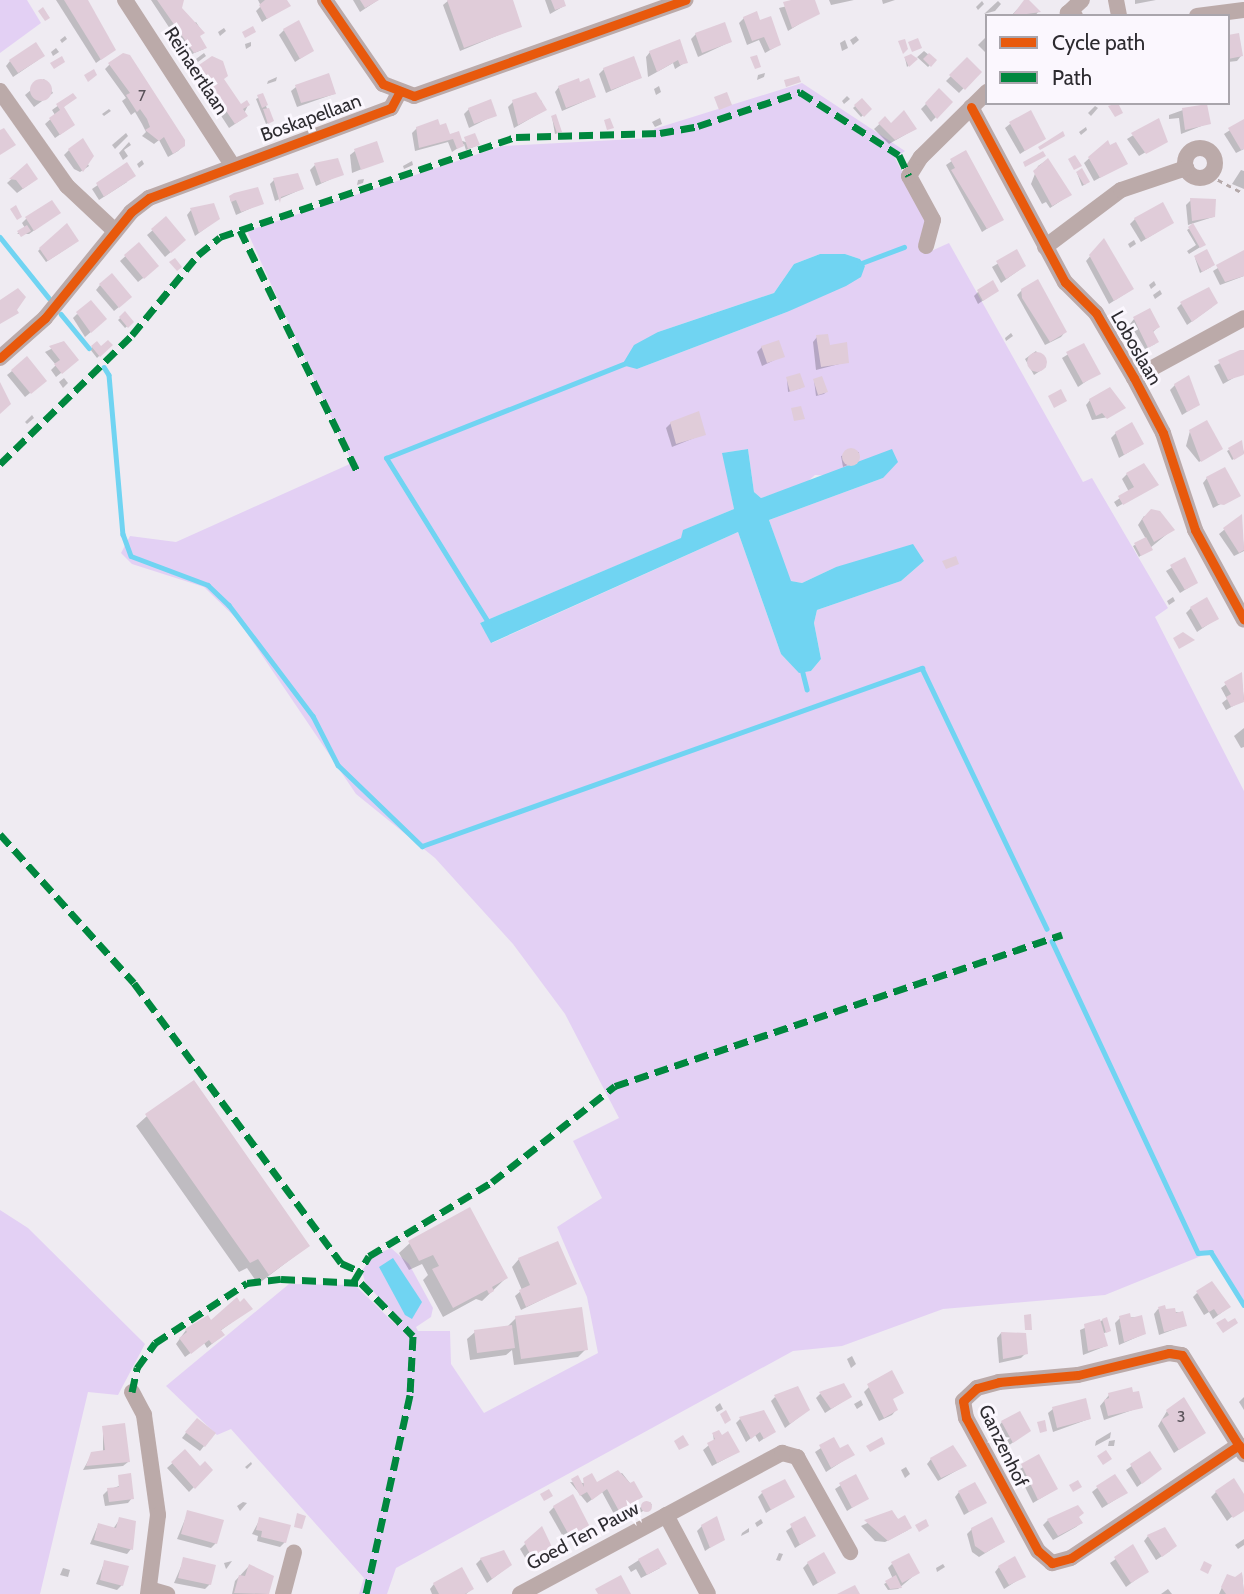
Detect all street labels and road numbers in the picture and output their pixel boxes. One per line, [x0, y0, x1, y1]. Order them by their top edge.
street label: Reinaertlaan [159, 23, 233, 119]
street label: Boskapellaan [258, 89, 364, 147]
street label: Loboslaan [1106, 307, 1166, 389]
street label: Ganzenhof [973, 1401, 1033, 1491]
street label: Goed Ten Pauw [523, 1497, 643, 1575]

